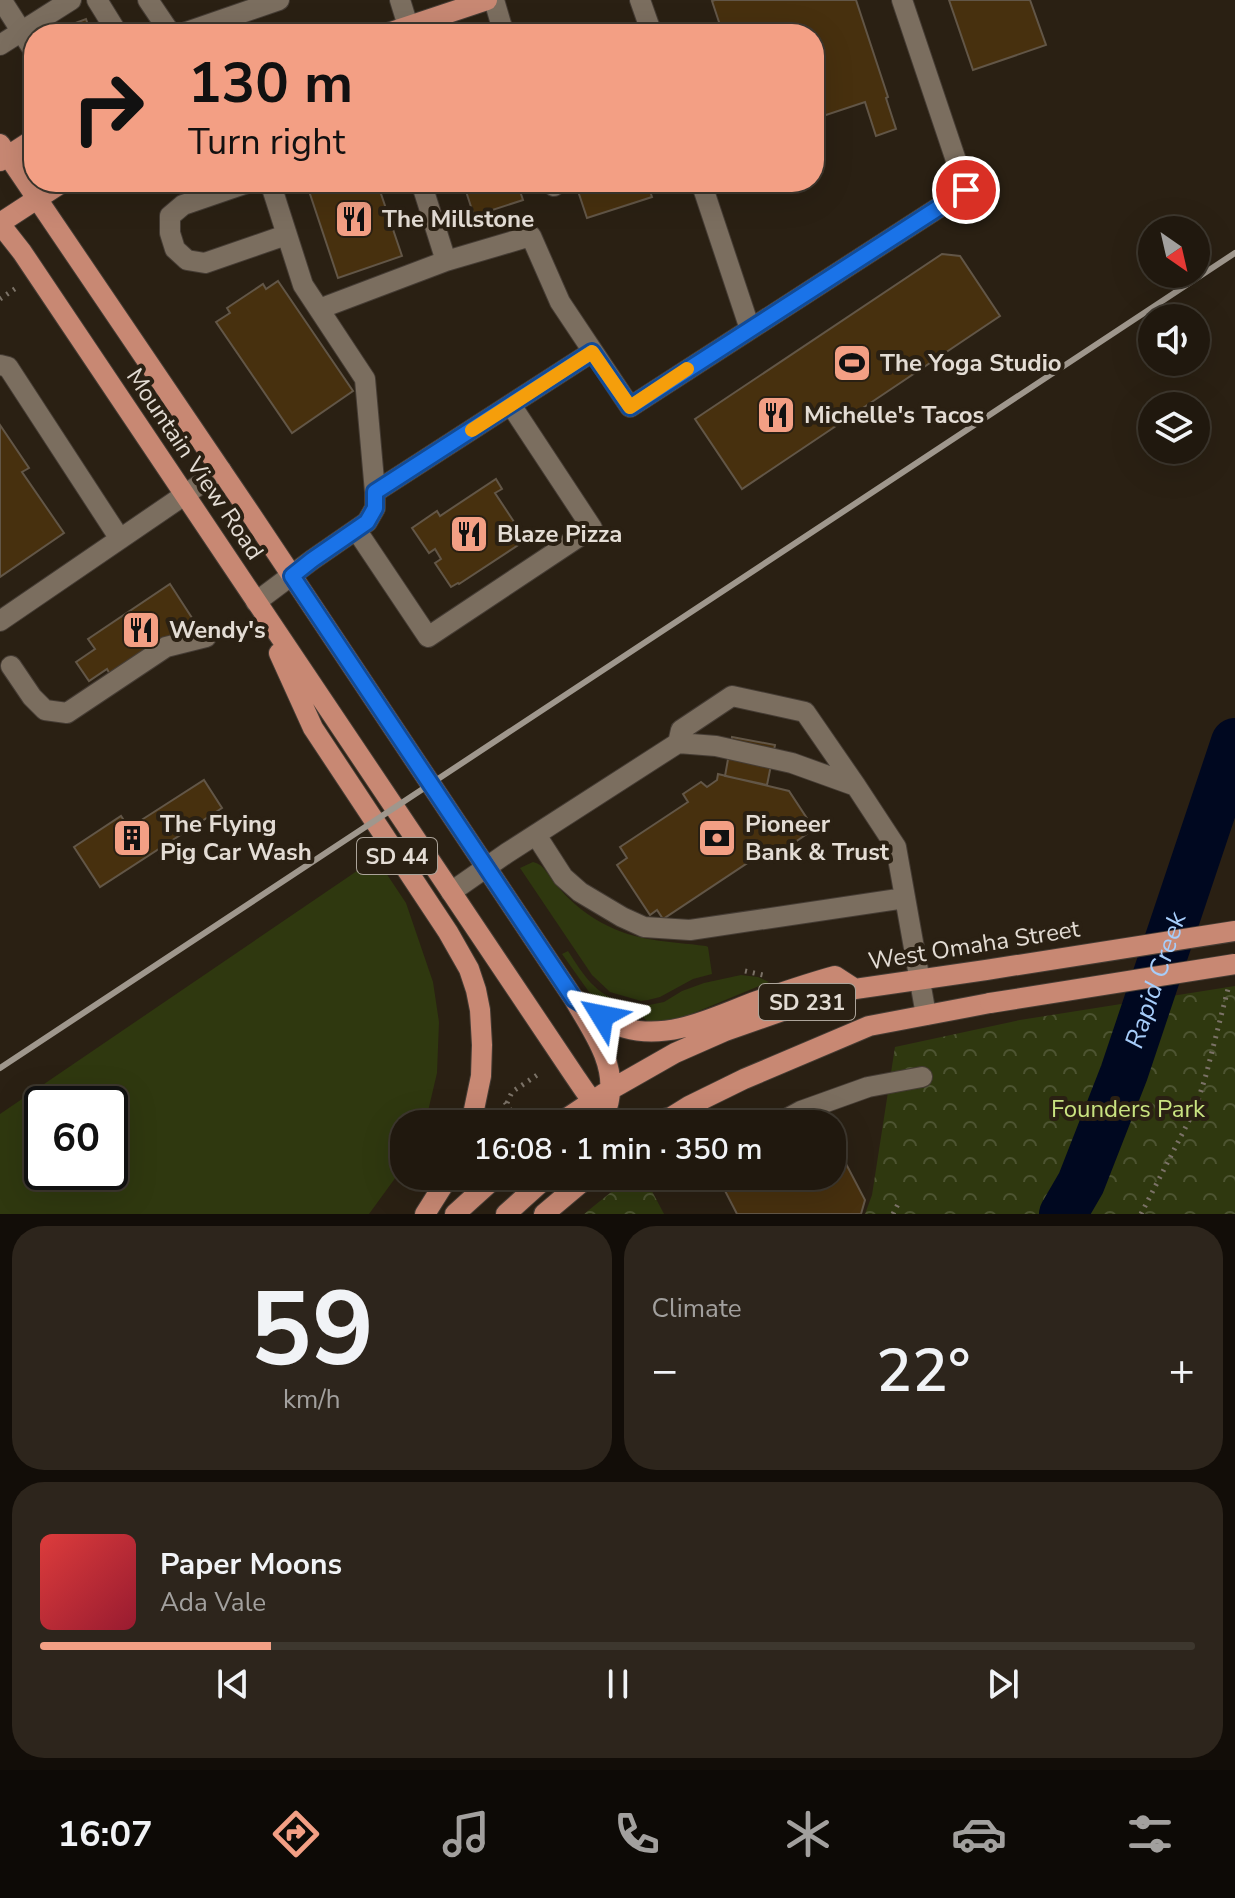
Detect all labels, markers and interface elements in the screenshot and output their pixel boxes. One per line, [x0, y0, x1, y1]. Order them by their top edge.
text: 130 m [188, 45, 353, 122]
icon: right [56, 56, 160, 160]
text: Turn right [188, 118, 345, 167]
pin [932, 156, 1000, 224]
icon: arrive [944, 168, 988, 212]
restaurant icon: The Millstone [333, 198, 375, 240]
place label: The Millstone [382, 203, 534, 235]
north arrow [1138, 216, 1210, 288]
map controls [1138, 216, 1210, 464]
button: sound [1138, 304, 1210, 376]
sports icon: The Yoga Studio [831, 342, 873, 384]
place label: The Yoga Studio [880, 347, 1062, 379]
street label: Mountain View Road [119, 362, 271, 566]
button: layers [1138, 392, 1210, 464]
restaurant icon: Michelle's Tacos [755, 394, 797, 436]
place label: Michelle's Tacos [804, 399, 984, 431]
restaurant icon: Blaze Pizza [448, 513, 490, 555]
place label: Blaze Pizza [497, 518, 622, 550]
restaurant icon: Wendy's [120, 609, 162, 651]
place label: Wendy's [169, 614, 266, 646]
place label: The Flying Pig Car Wash [160, 808, 312, 868]
place label: Pioneer Bank & Trust [745, 808, 890, 868]
building icon: The Flying Pig Car Wash [111, 817, 153, 859]
bank icon: Pioneer Bank & Trust [696, 817, 738, 859]
road number: SD 44 [357, 838, 437, 874]
water label: Rapid Creek [1117, 907, 1195, 1053]
street label: West Omaha Street [866, 912, 1083, 977]
position arrow [560, 974, 644, 1058]
road number: SD 231 [759, 984, 855, 1020]
speed limit sign: 60 [24, 1086, 128, 1190]
park label: Founders Park [1051, 1093, 1206, 1125]
text: 16:08 · 1 min · 350 m [473, 1129, 763, 1170]
text: 59 [249, 1259, 374, 1401]
text: Climate [652, 1291, 742, 1326]
text: 22° [876, 1330, 971, 1412]
text: − [652, 1341, 678, 1401]
text: + [1169, 1341, 1195, 1401]
text: km/h [283, 1382, 340, 1417]
text: Paper Moons [160, 1544, 342, 1585]
text: Ada Vale [160, 1585, 266, 1620]
icon: previous [211, 1662, 255, 1706]
icon: pause [596, 1662, 640, 1706]
icon: next [981, 1662, 1025, 1706]
icon: directions [268, 1806, 324, 1862]
icon: music [438, 1806, 494, 1862]
icon: phone [609, 1806, 665, 1862]
icon: climate [780, 1806, 836, 1862]
icon: car [951, 1806, 1007, 1862]
icon: filters [1122, 1806, 1178, 1862]
text: 16:07 [57, 1810, 153, 1859]

